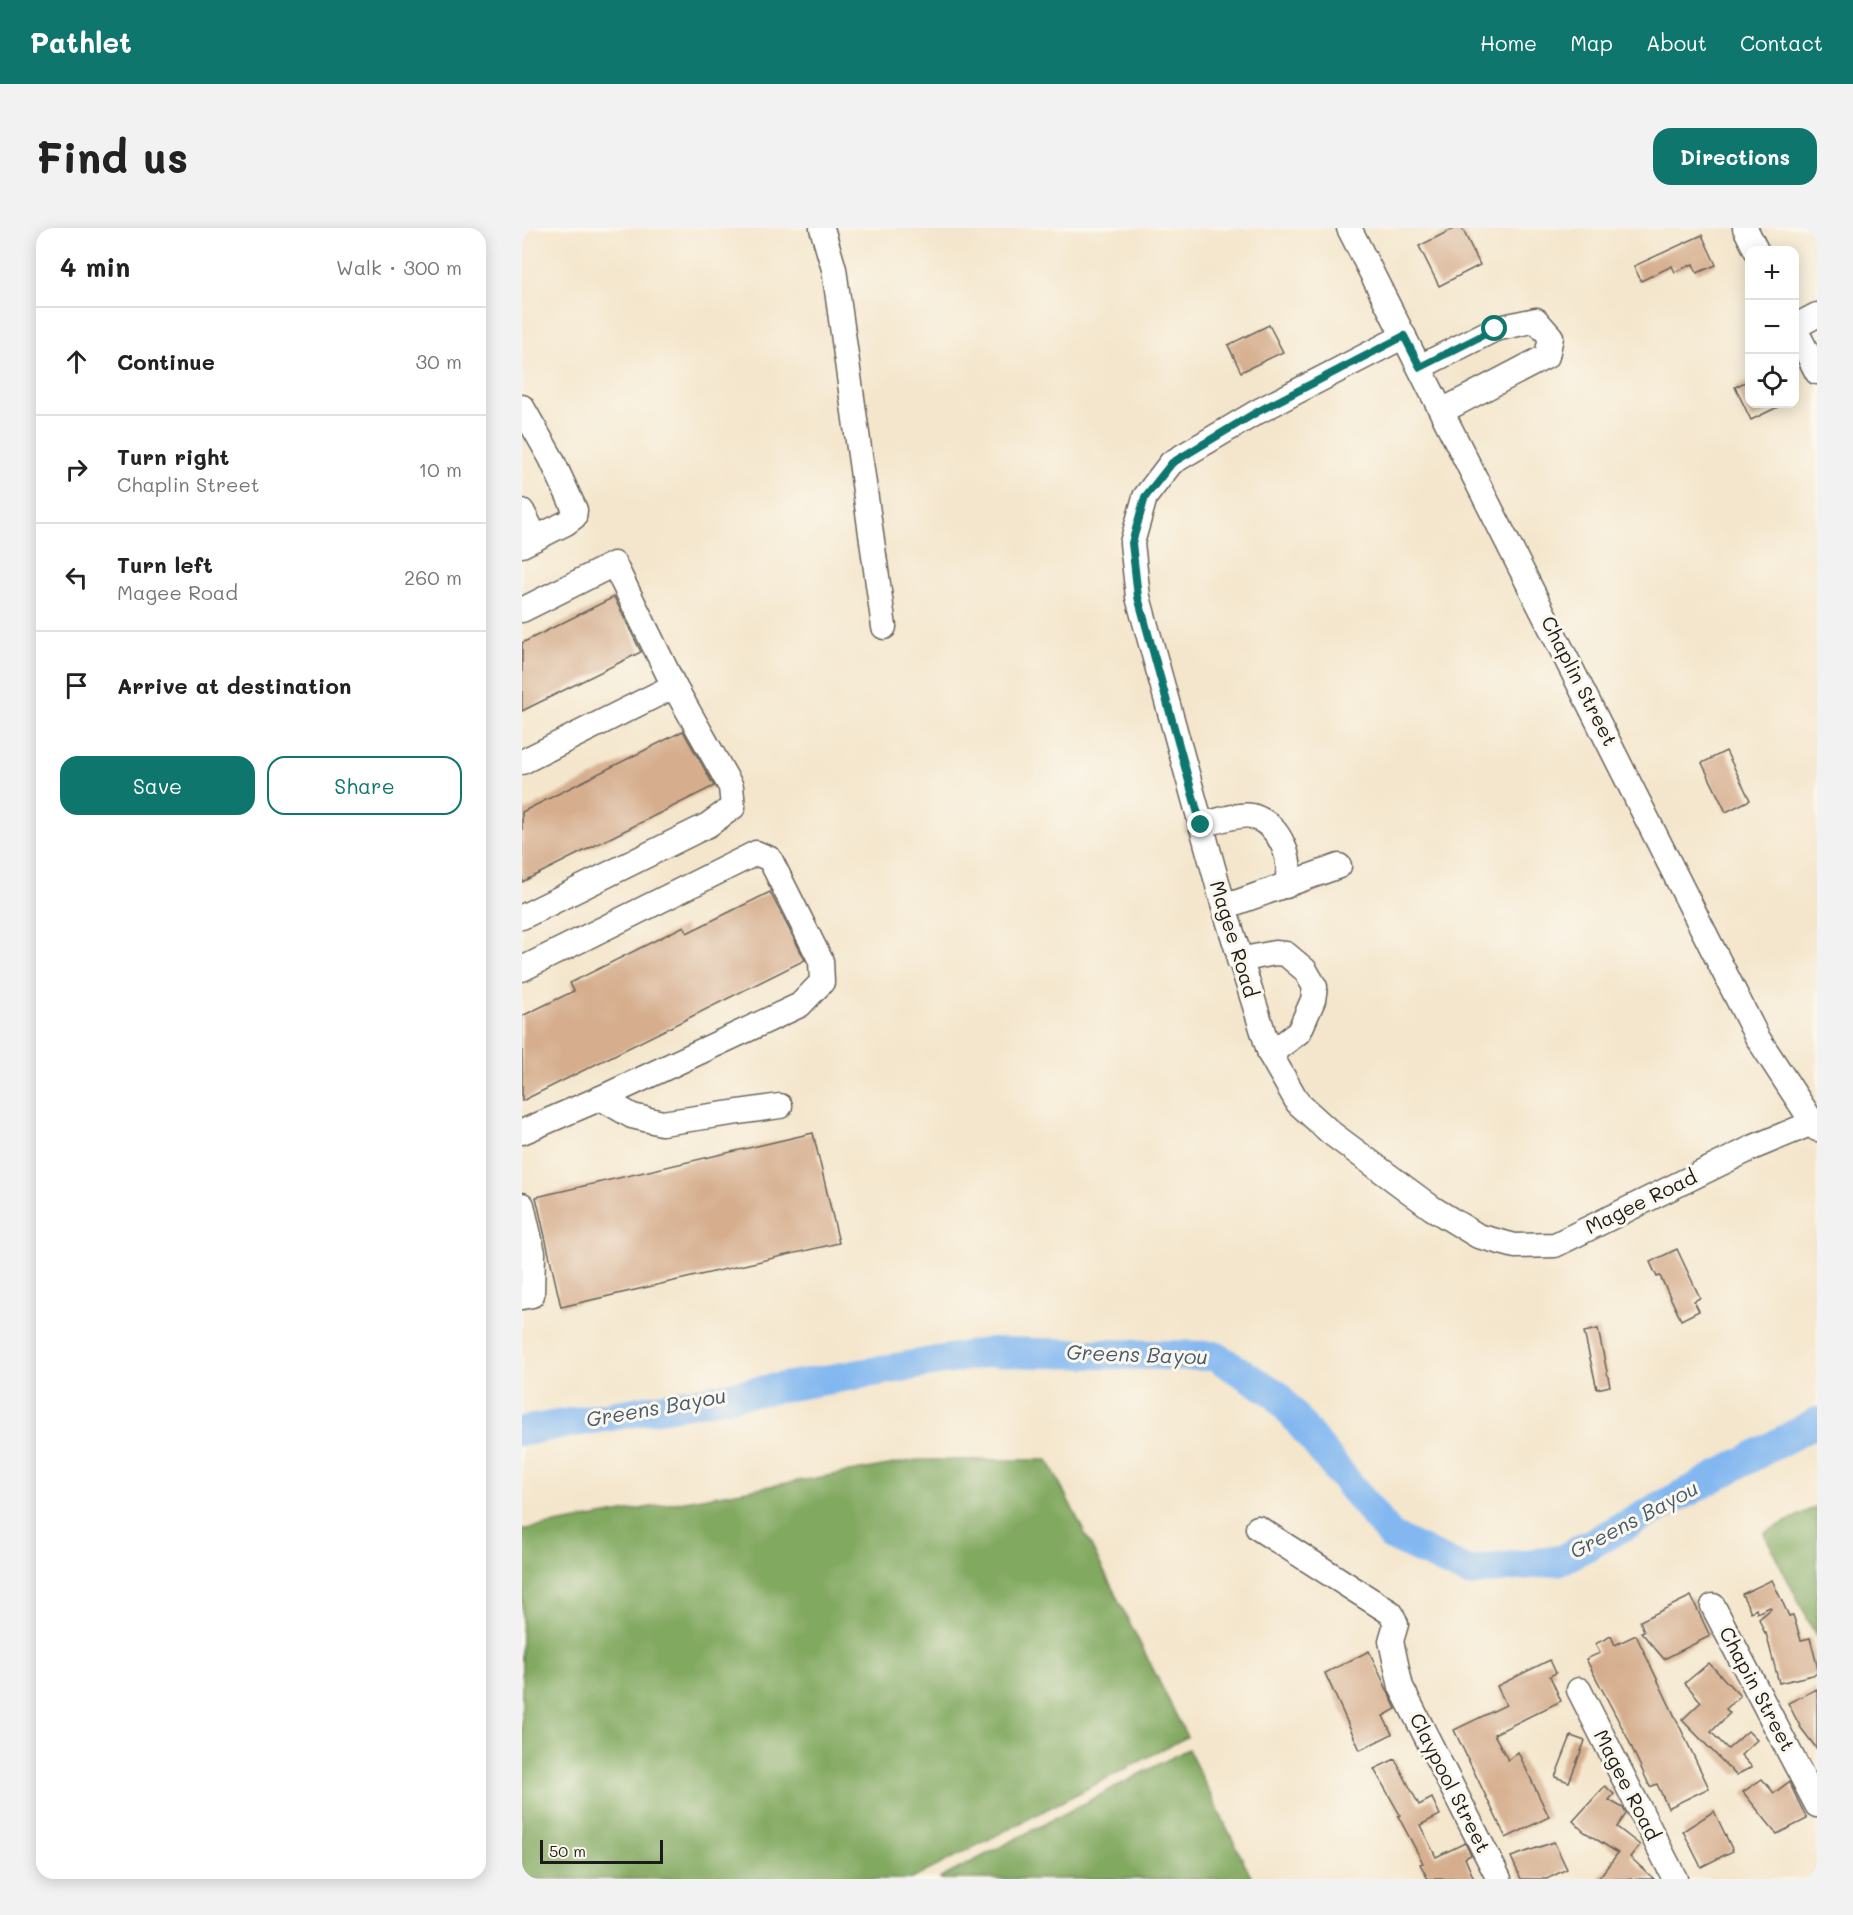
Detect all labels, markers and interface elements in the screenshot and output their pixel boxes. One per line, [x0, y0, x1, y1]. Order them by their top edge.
text: Pathlet [30, 24, 132, 60]
text: Home [1480, 29, 1537, 56]
text: Map [1570, 29, 1613, 56]
text: About [1646, 29, 1707, 56]
text: Contact [1740, 29, 1823, 56]
button: Directions [1653, 128, 1817, 185]
text: Find us [36, 129, 188, 184]
map controls [1745, 246, 1799, 408]
button: + [1745, 246, 1799, 300]
text: 4 min [60, 250, 130, 284]
text: Walk · 300 m [336, 254, 462, 280]
button: − [1745, 300, 1799, 354]
route start [1481, 315, 1507, 341]
icon: ahead [60, 345, 93, 378]
text: Continue [117, 347, 215, 376]
text: 30 m [416, 348, 462, 374]
button: locate [1745, 354, 1799, 408]
text: Turn right [117, 442, 229, 471]
icon: right [60, 453, 93, 486]
text: 10 m [418, 456, 462, 482]
text: Chaplin Street [117, 471, 260, 497]
text: Turn left [117, 550, 213, 579]
icon: left [60, 561, 93, 594]
text: 260 m [404, 564, 462, 590]
text: Magee Road [117, 579, 238, 605]
street label: Chaplin Street [1536, 611, 1624, 750]
icon: arrive [60, 669, 93, 702]
text: Arrive at destination [117, 671, 352, 700]
button: Save [60, 756, 255, 815]
button: Share [267, 756, 462, 815]
route end [1187, 811, 1213, 837]
street label: Magee Road [1205, 877, 1265, 1000]
street label: Magee Road [1580, 1163, 1701, 1239]
water label: Greens Bayou [1066, 1338, 1208, 1369]
water label: Greens Bayou [584, 1381, 728, 1432]
water label: Greens Bayou [1564, 1473, 1702, 1564]
street label: Chapin Street [1714, 1622, 1802, 1755]
street label: Claypool Street [1404, 1708, 1497, 1857]
street label: Magee Road [1589, 1725, 1667, 1844]
scale bar [540, 1837, 663, 1864]
text: 50 m [549, 1840, 586, 1861]

